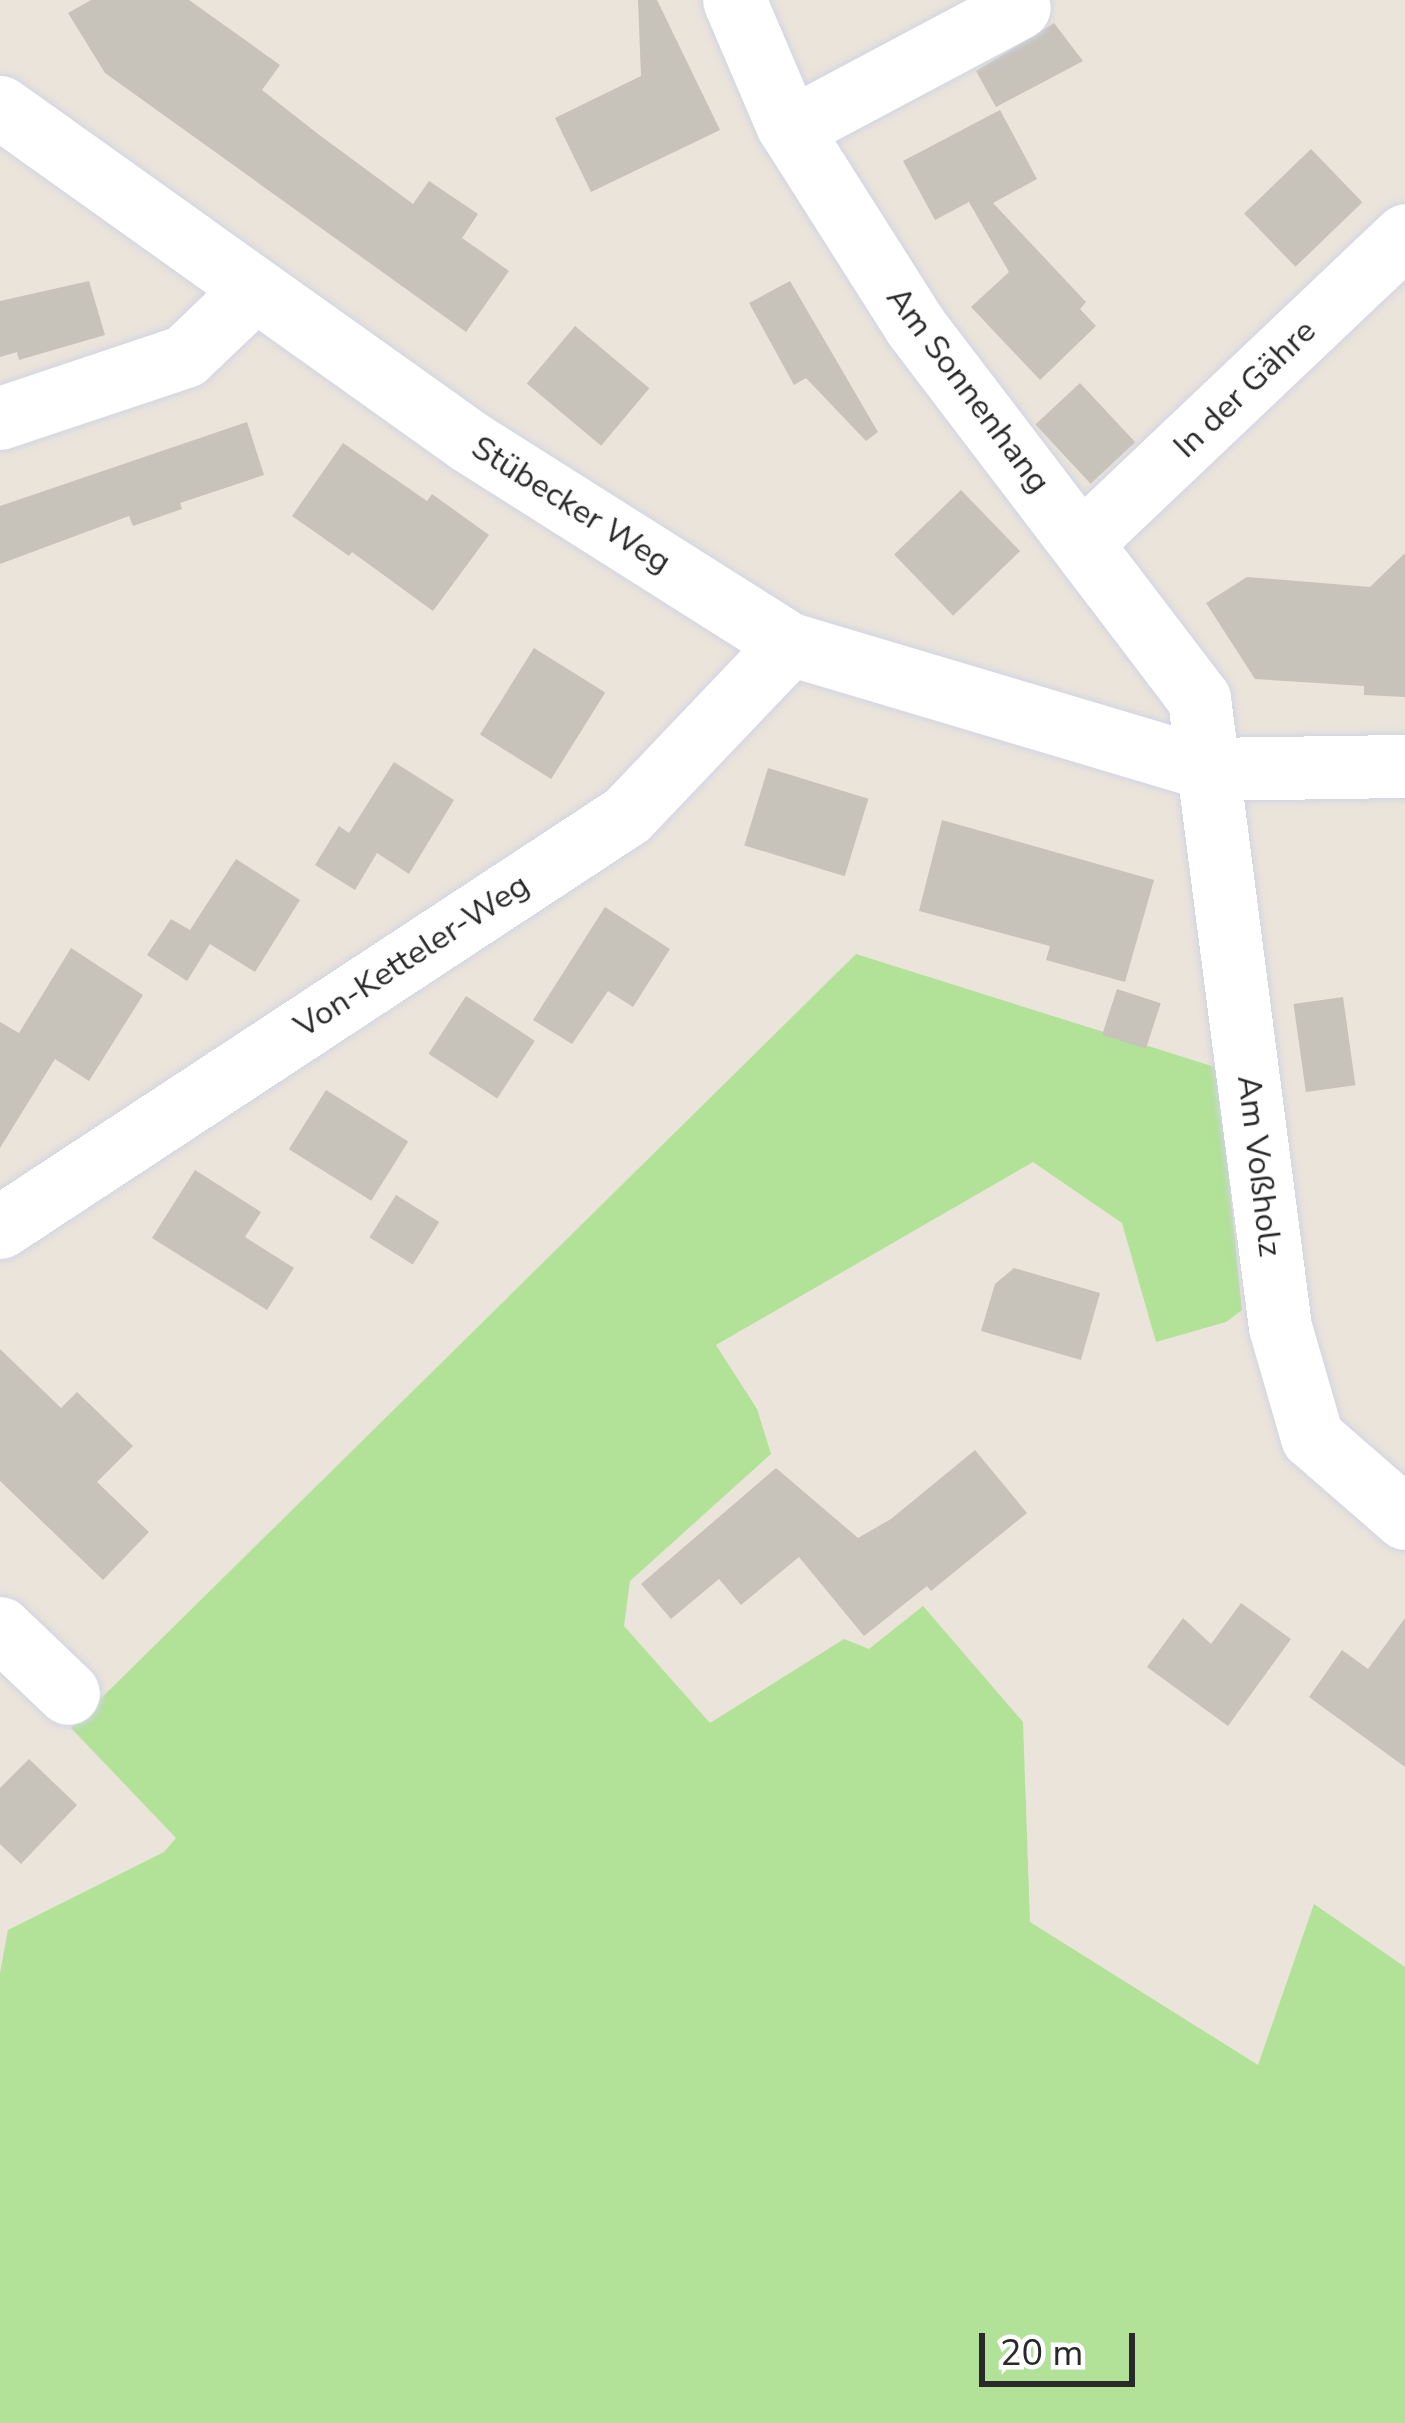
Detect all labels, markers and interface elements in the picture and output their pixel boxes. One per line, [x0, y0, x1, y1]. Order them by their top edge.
street label: Am Sonnenhang [878, 279, 1058, 501]
street label: In der Gähre [1166, 312, 1324, 466]
street label: Stübecker Weg [464, 428, 678, 582]
street label: Von-Ketteler-Weg [287, 865, 537, 1047]
street label: Am Voßholz [1228, 1073, 1290, 1259]
scale bar [985, 2309, 1141, 2383]
text: 20 m [1000, 2329, 1083, 2378]

